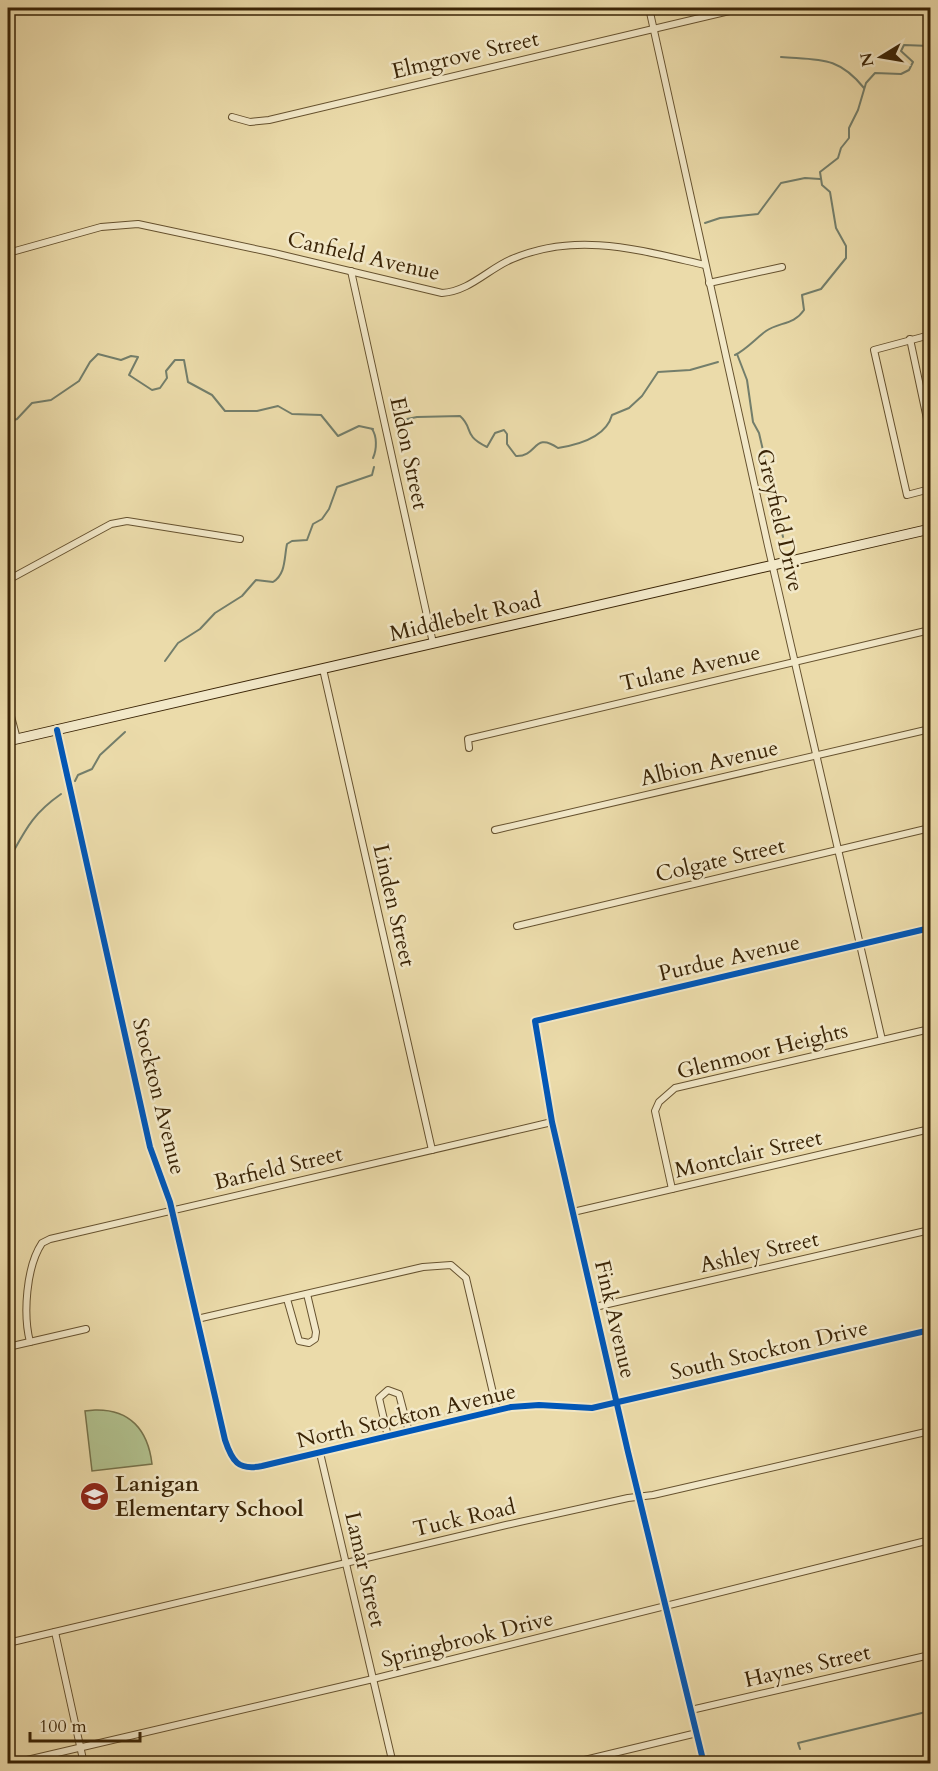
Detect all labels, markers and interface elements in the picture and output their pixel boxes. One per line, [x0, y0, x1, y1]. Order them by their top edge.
street label: Elmgrove Street [389, 23, 542, 86]
north arrow [851, 27, 911, 87]
text: N [855, 51, 879, 69]
street label: Canfield Avenue [285, 224, 443, 288]
street label: Eldon Street [382, 394, 436, 512]
street label: Greyfield Drive [749, 446, 811, 595]
street label: Middlebelt Road [387, 585, 544, 649]
street label: Tulane Avenue [617, 637, 763, 699]
street label: Albion Avenue [637, 733, 781, 793]
street label: Colgate Street [653, 831, 788, 889]
street label: Linden Street [365, 841, 423, 970]
street label: Purdue Avenue [656, 927, 803, 989]
street label: Stockton Avenue [125, 1015, 193, 1178]
street label: Glenmoor Heights [674, 1015, 851, 1087]
street label: Montclair Street [672, 1122, 825, 1185]
street label: Barfield Street [211, 1139, 345, 1197]
street label: Ashley Street [697, 1224, 822, 1280]
street label: Fink Avenue [587, 1257, 643, 1381]
street label: South Stockton Drive [667, 1313, 871, 1387]
street label: North Stockton Avenue [294, 1376, 519, 1456]
place label: Lanigan Elementary School [115, 1469, 304, 1524]
school or university icon: Lanigan Elementary School [78, 1480, 110, 1512]
street label: Tuck Road [410, 1492, 519, 1544]
street label: Lamar Street [337, 1508, 393, 1630]
street label: Springbrook Drive [378, 1603, 556, 1675]
street label: Haynes Street [741, 1637, 873, 1695]
scale bar [30, 1705, 140, 1743]
text: 100 m [39, 1714, 87, 1739]

